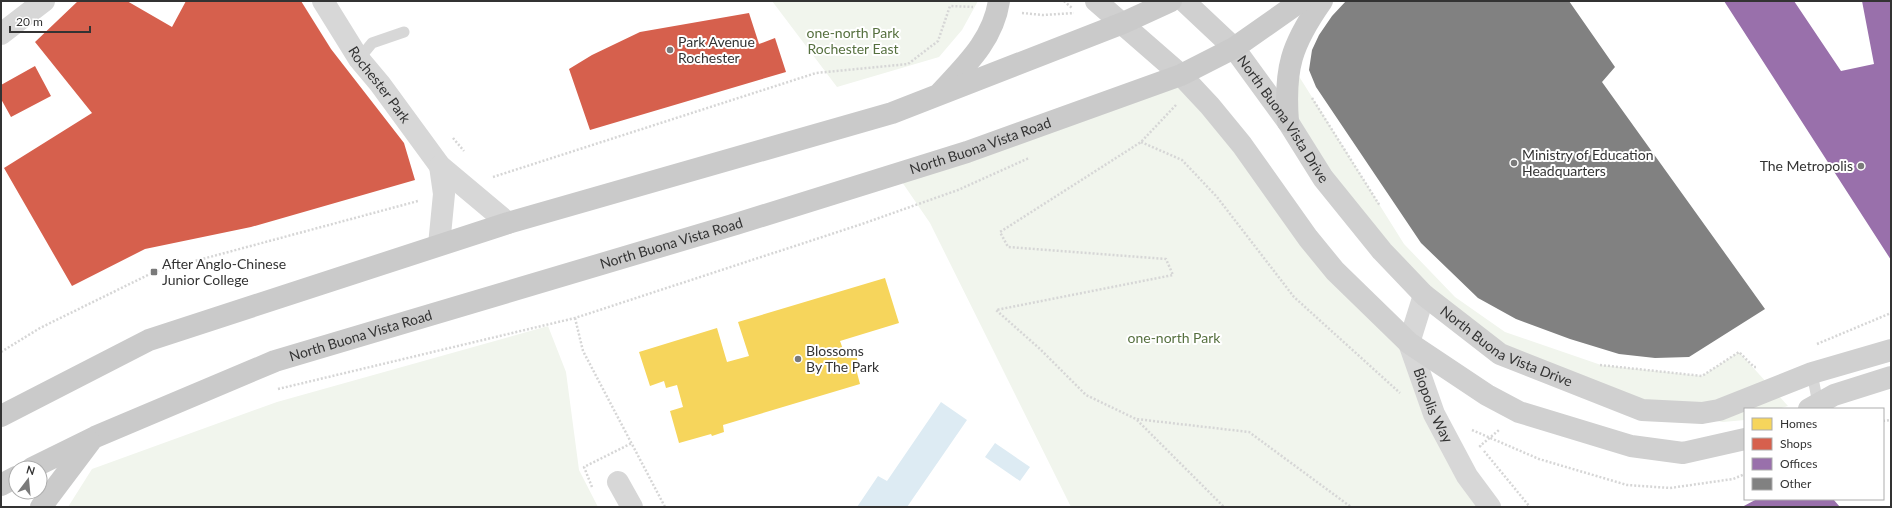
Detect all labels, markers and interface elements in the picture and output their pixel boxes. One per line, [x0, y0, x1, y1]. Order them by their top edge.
scale bar [10, 8, 90, 34]
text: 20 m [16, 14, 43, 29]
park label: one-north Park Rochester East [807, 24, 900, 57]
place label: Park Avenue Rochester [678, 33, 755, 66]
street label: Rochester Park [345, 43, 415, 127]
marker: Park Avenue Rochester [665, 45, 675, 55]
street label: North Buona Vista Drive [1234, 52, 1332, 186]
street label: North Buona Vista Road [907, 114, 1053, 177]
place label: Ministry of Education Headquarters [1522, 146, 1653, 179]
place label: The Metropolis [1760, 157, 1853, 174]
marker: Ministry of Education Headquarters [1509, 158, 1519, 168]
marker: The Metropolis [1856, 161, 1866, 171]
street label: North Buona Vista Road [598, 213, 745, 272]
place label: After Anglo-Chinese Junior College [162, 255, 286, 288]
marker: After Anglo-Chinese Junior College [149, 267, 159, 277]
street label: North Buona Vista Drive [1437, 302, 1575, 390]
street label: North Buona Vista Road [287, 306, 434, 364]
park label: one-north Park [1128, 329, 1221, 346]
place label: Blossoms By The Park [806, 342, 880, 375]
marker: Blossoms By The Park [793, 354, 803, 364]
street label: Biopolis Way [1410, 365, 1457, 446]
legend [1744, 408, 1884, 500]
text: Homes [1780, 416, 1817, 431]
text: Shops [1780, 436, 1812, 451]
text: Offices [1780, 456, 1817, 471]
north arrow [8, 460, 48, 500]
text: N [25, 462, 37, 477]
text: Other [1780, 476, 1812, 491]

